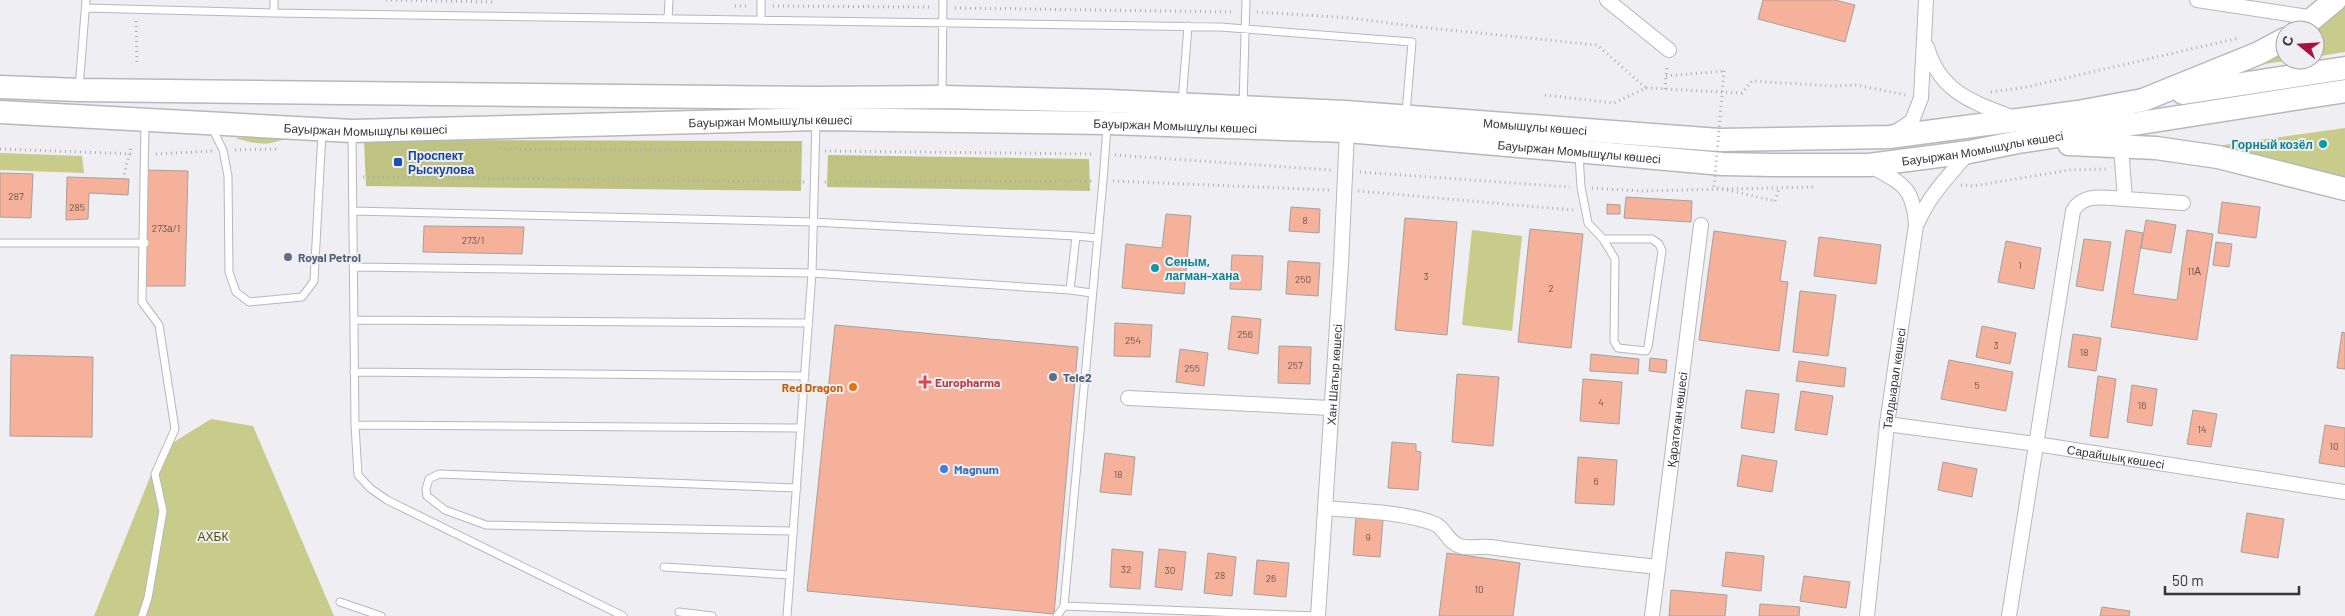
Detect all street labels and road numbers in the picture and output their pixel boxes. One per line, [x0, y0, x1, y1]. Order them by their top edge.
street label: Бауыржан Момышұлы көшесі [688, 112, 852, 130]
street label: Момышұлы көшесі [1483, 115, 1588, 137]
street label: Бауыржан Момышұлы көшесі [1093, 116, 1257, 135]
street label: Бауыржан Момышұлы көшесі [283, 120, 448, 138]
street label: Бауыржан Момышұлы көшесі [1901, 128, 2064, 168]
street label: Бауыржан Момышұлы көшесі [1497, 137, 1661, 166]
street label: Хан Шатыр көшесі [1323, 324, 1344, 426]
street label: Талдыарал көшесі [1879, 327, 1908, 430]
street label: Қаратоған көшесі [1664, 371, 1690, 468]
street label: Сарайшық көшесі [2066, 442, 2165, 471]

